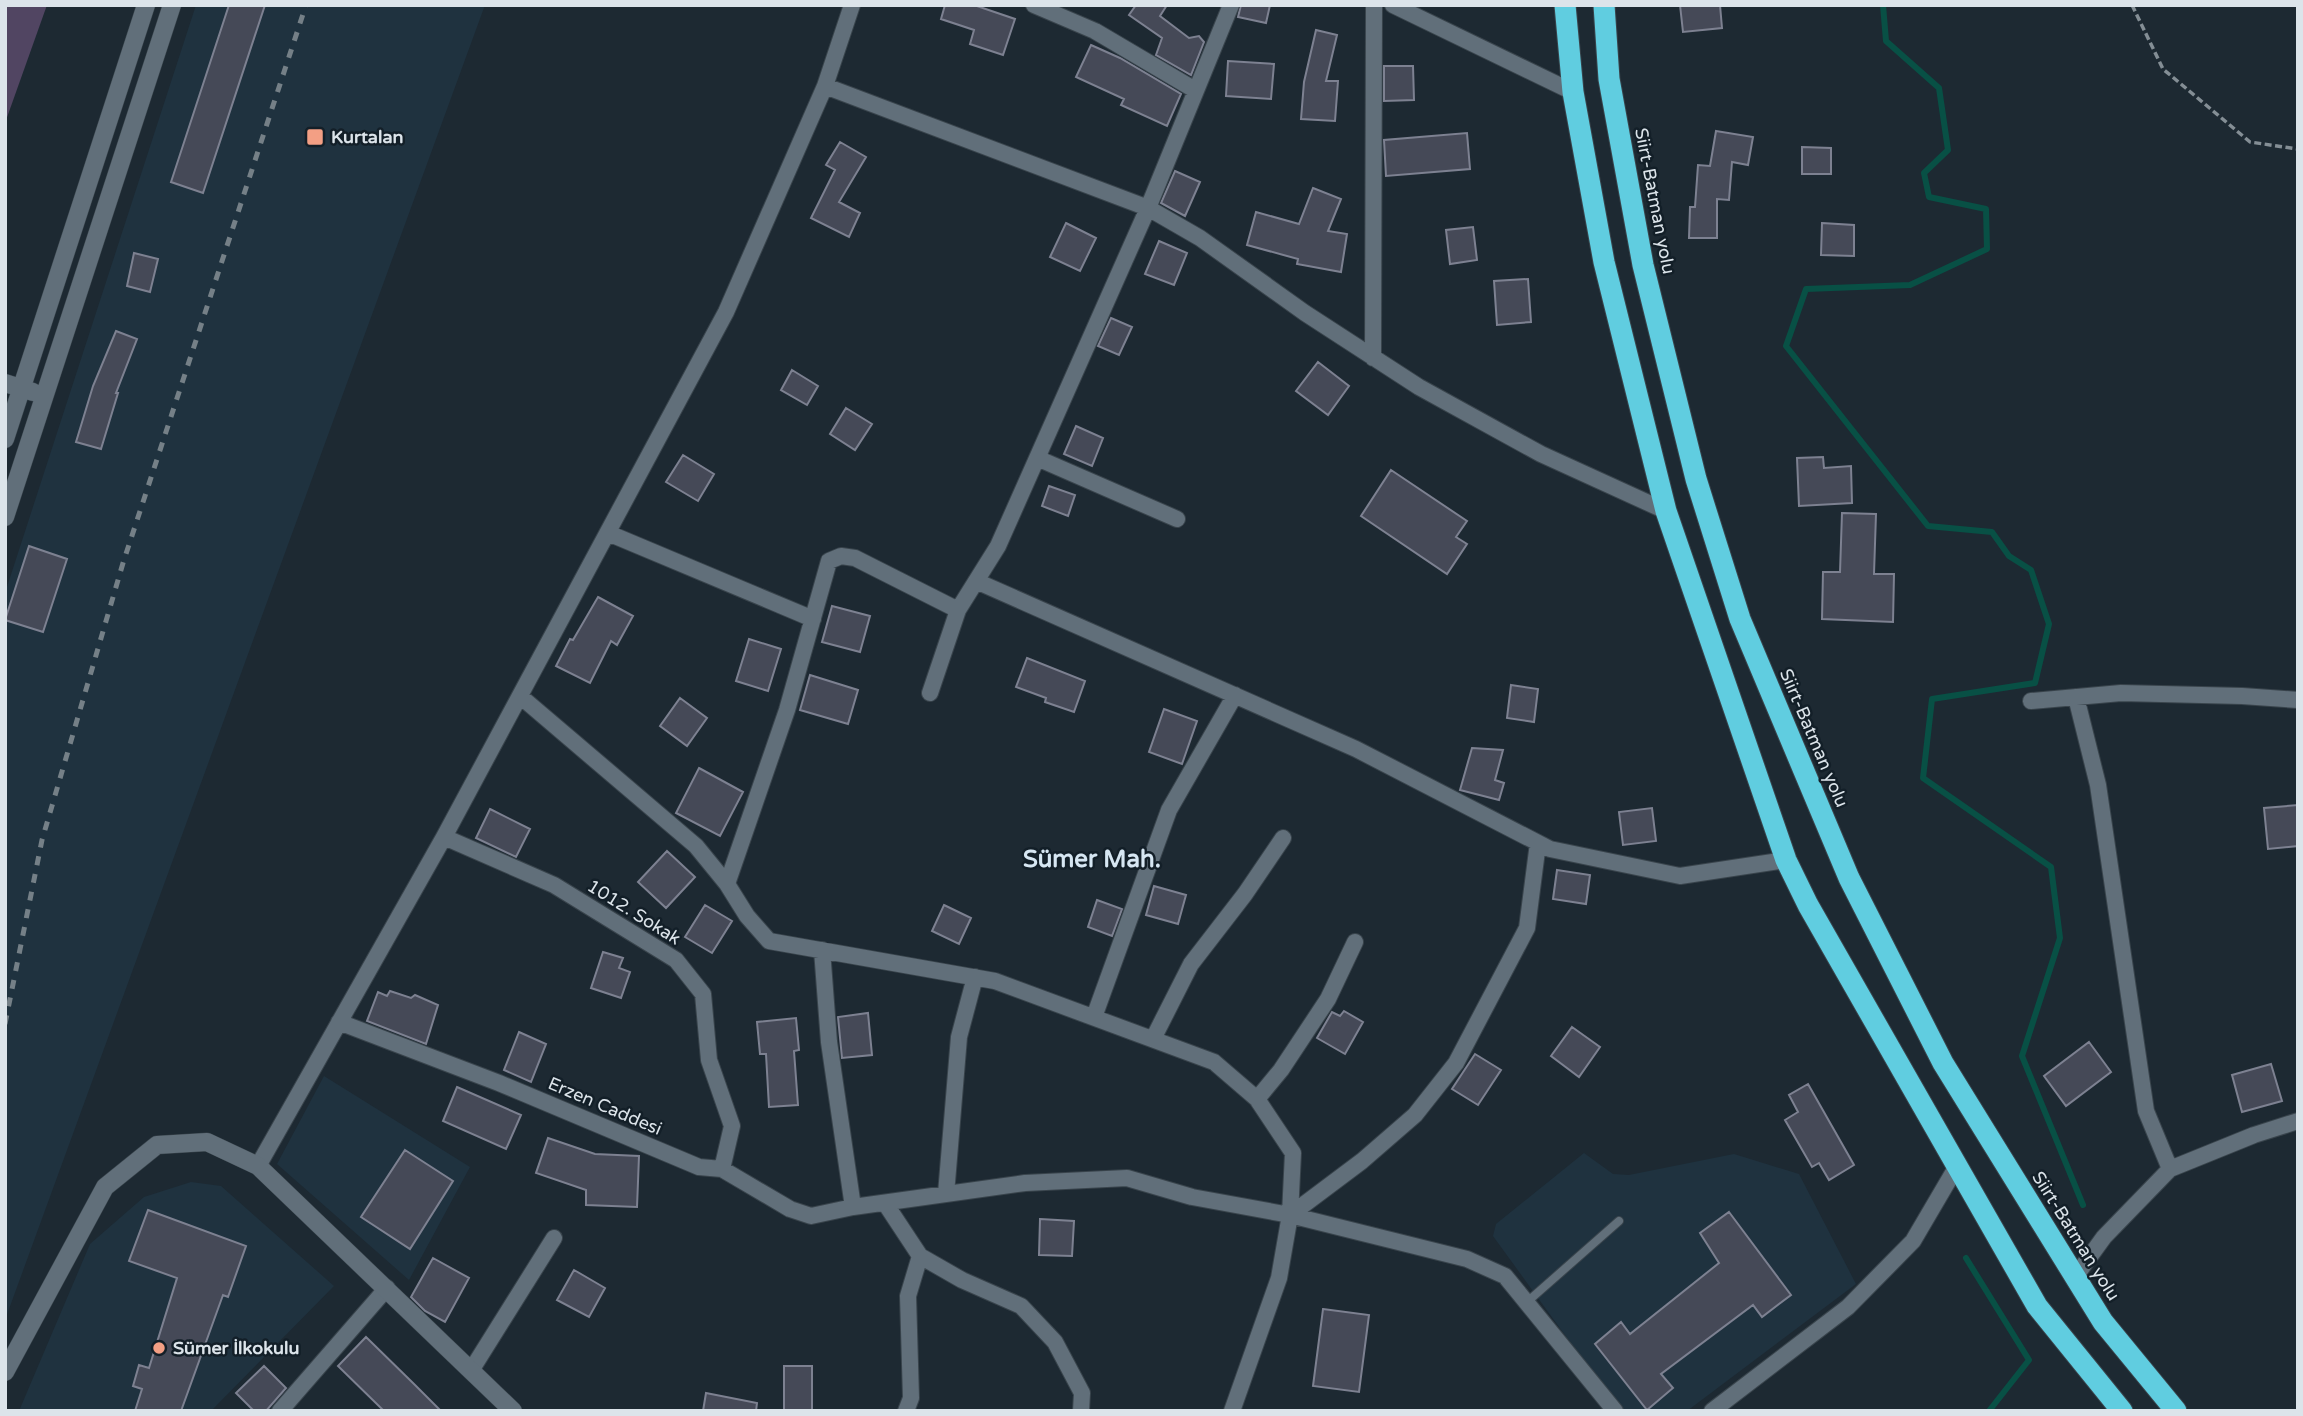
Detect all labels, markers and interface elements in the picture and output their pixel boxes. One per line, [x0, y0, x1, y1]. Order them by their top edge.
place label: Kurtalan [331, 126, 403, 148]
street label: Siirt-Batman yolu [1630, 126, 1680, 276]
marker: Kurtalan [305, 127, 325, 147]
street label: Siirt-Batman yolu [1775, 665, 1853, 811]
district label: Sümer Mah. [1023, 845, 1161, 874]
street label: 1012. Sokak [583, 875, 685, 950]
street label: Erzen Caddesi [545, 1072, 665, 1140]
street label: Siirt-Batman yolu [2027, 1167, 2125, 1305]
place label: Sümer İlkokulu [173, 1337, 299, 1359]
marker: Sümer İlkokulu [151, 1340, 167, 1356]

